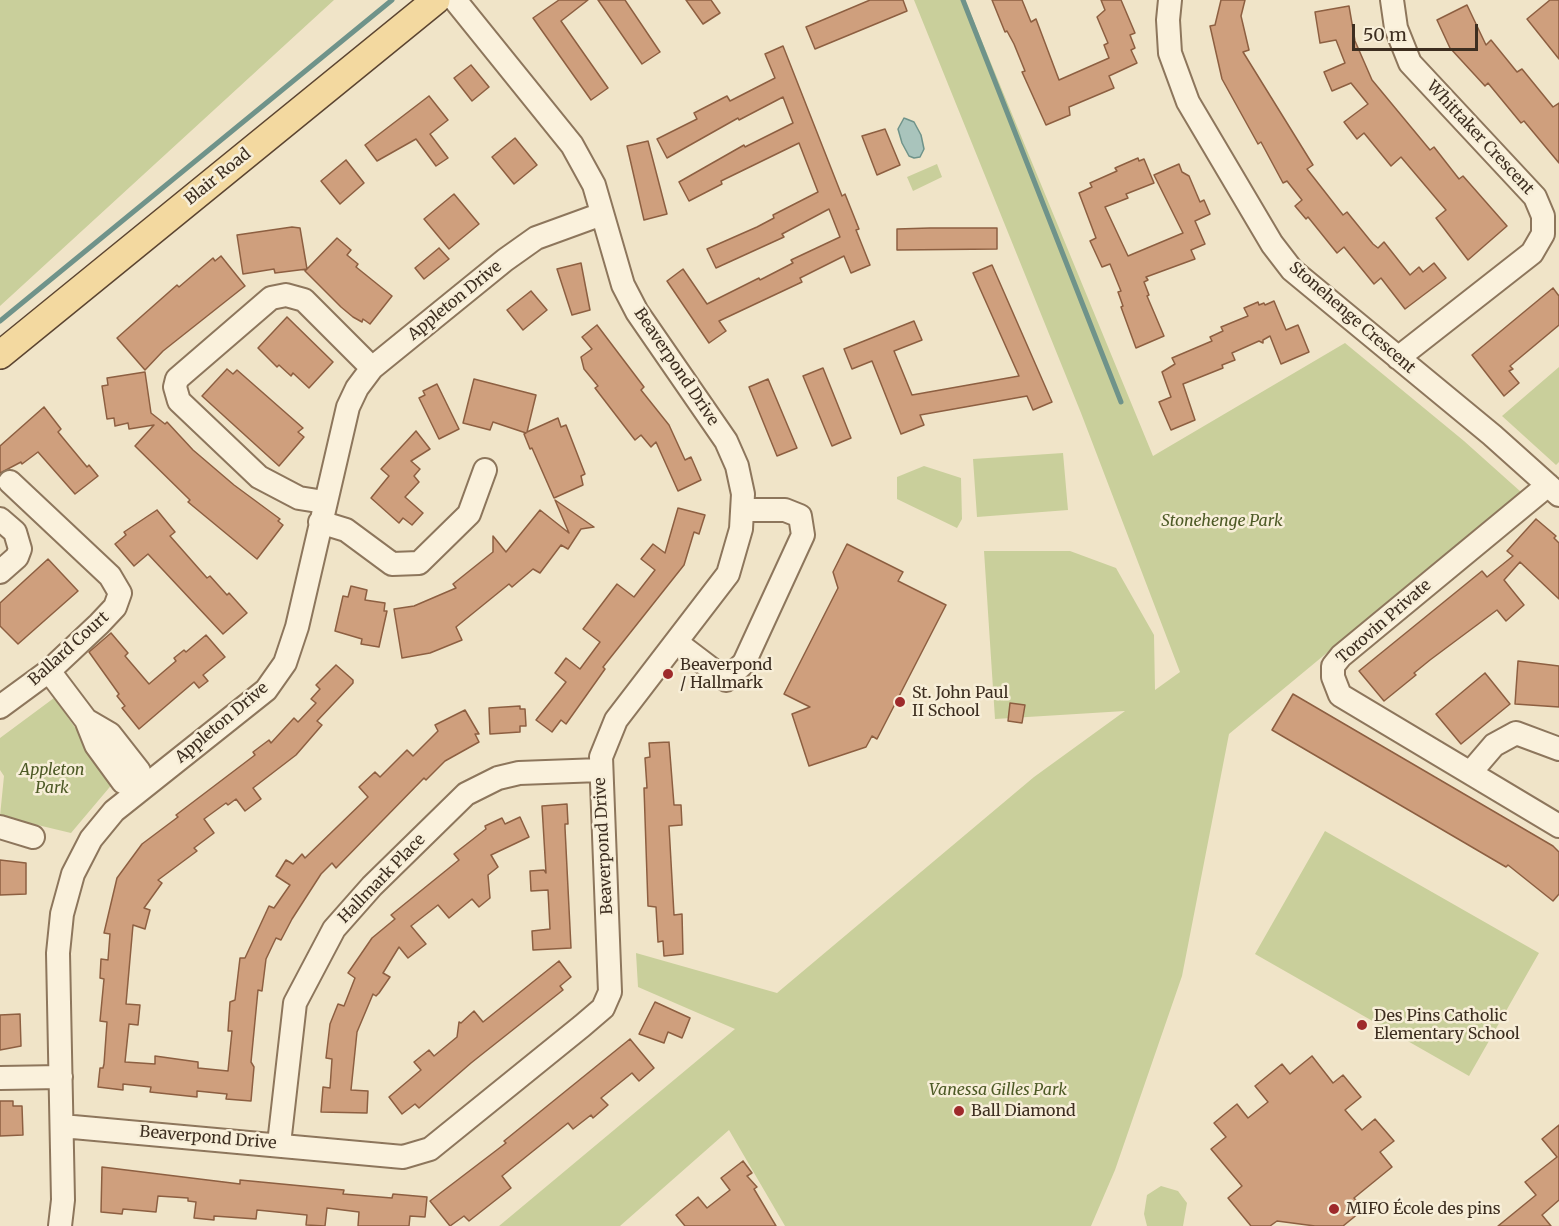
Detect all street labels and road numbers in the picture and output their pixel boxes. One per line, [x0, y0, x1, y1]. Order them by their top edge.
street label: Whittaker Crescent [1422, 77, 1538, 199]
street label: Blair Road [181, 145, 255, 209]
street label: Appleton Drive [404, 257, 506, 345]
street label: Stonehenge Crescent [1285, 258, 1419, 378]
street label: Beaverpond Drive [630, 305, 722, 429]
street label: Torovin Private [1333, 576, 1435, 668]
street label: Ballard Court [25, 608, 113, 690]
street label: Appleton Drive [172, 679, 272, 767]
street label: Beaverpond Drive [591, 777, 617, 915]
street label: Hallmark Place [335, 830, 429, 928]
street label: Beaverpond Drive [139, 1122, 277, 1154]

